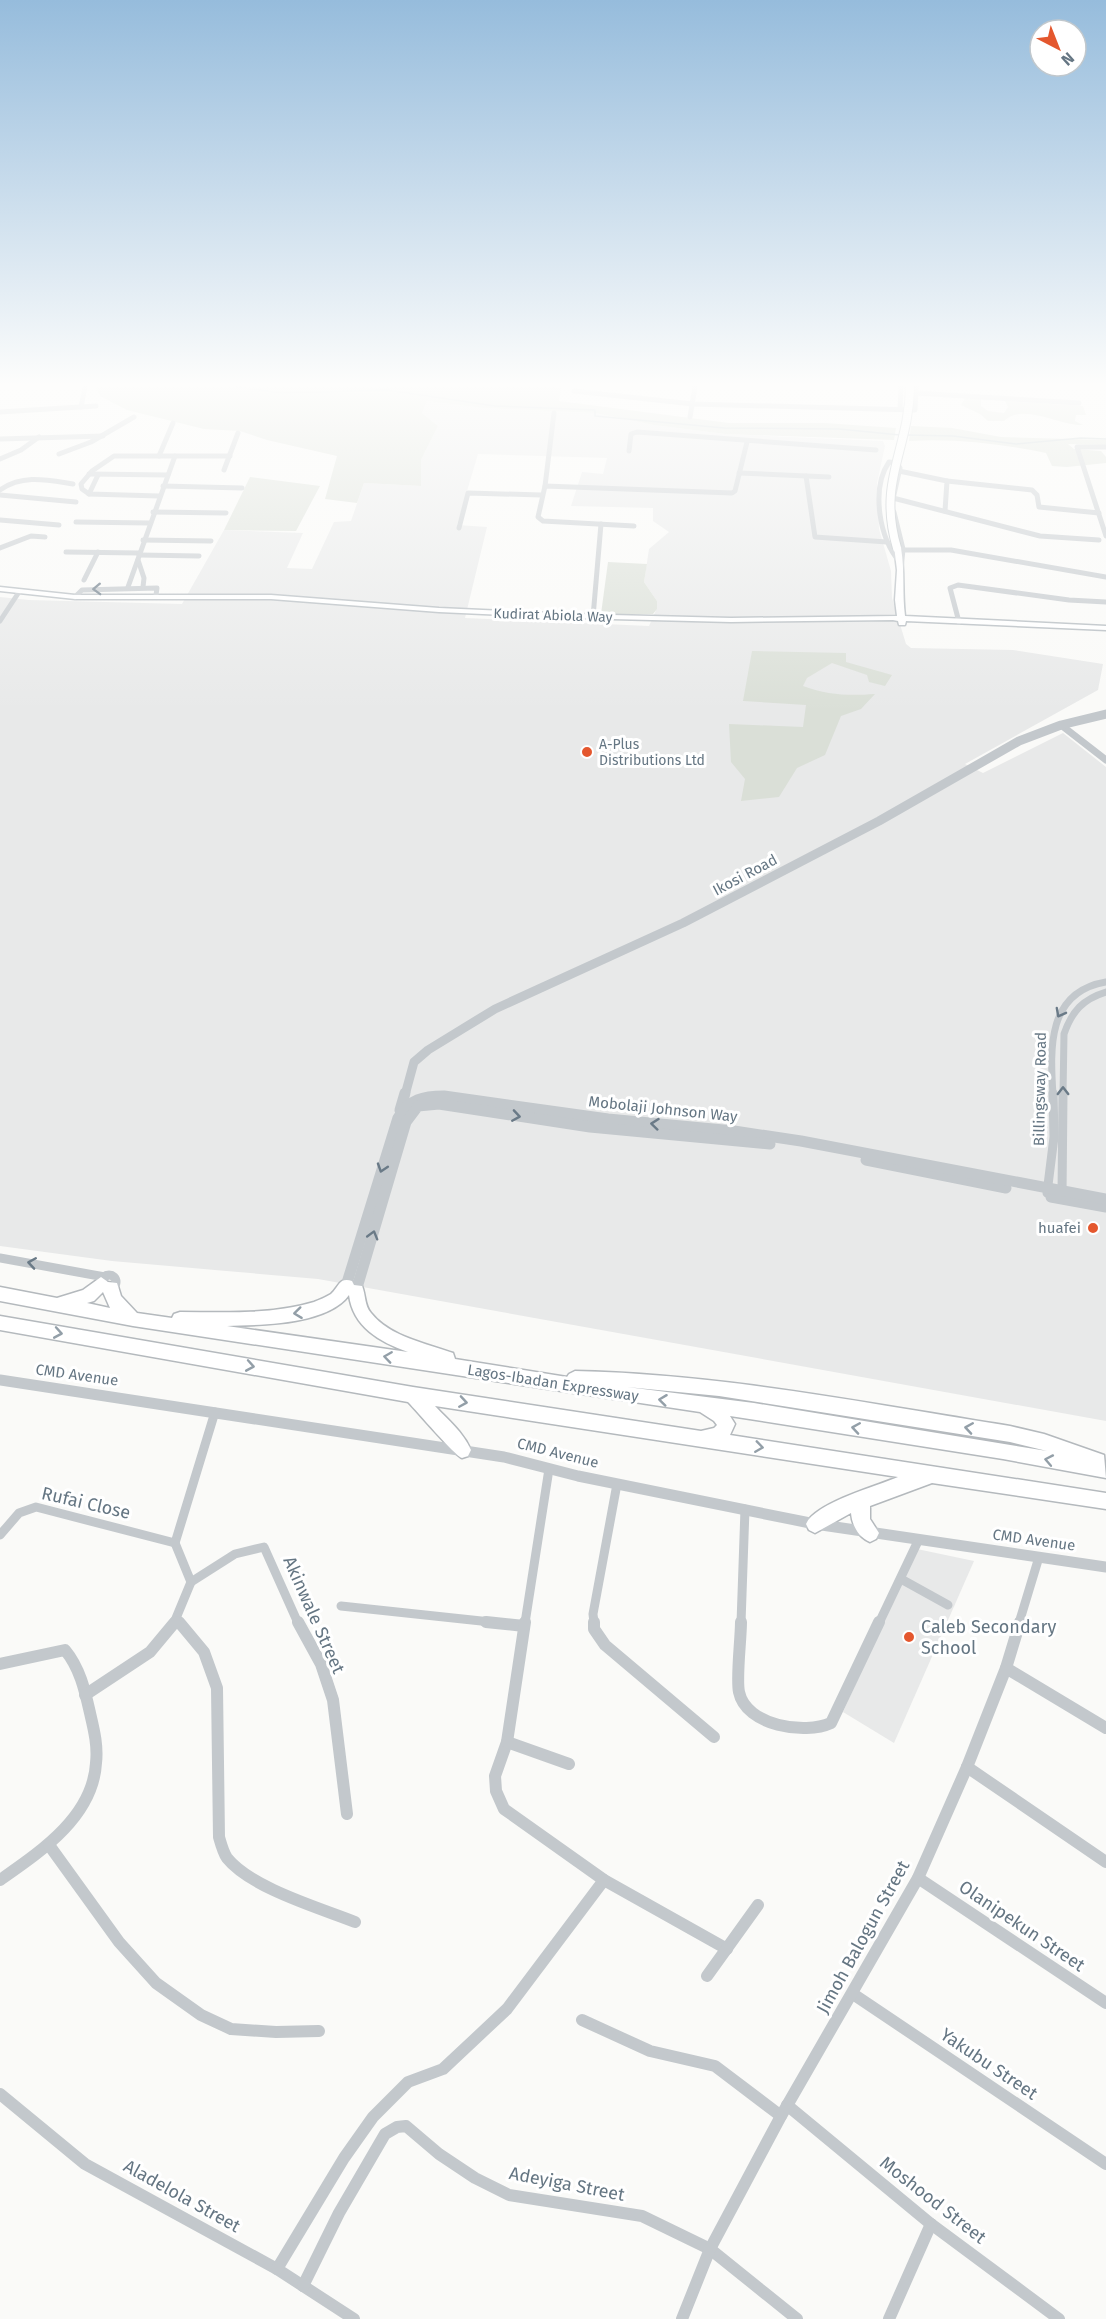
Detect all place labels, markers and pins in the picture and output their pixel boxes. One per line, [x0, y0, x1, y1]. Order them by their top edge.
place label: A-Plus Distributions Ltd [599, 736, 705, 769]
marker: A-Plus Distributions Ltd [580, 745, 594, 759]
place label: huafei [1038, 1219, 1081, 1237]
marker: huafei [1086, 1221, 1100, 1235]
place label: Caleb Secondary School [921, 1616, 1056, 1659]
marker: Caleb Secondary School [902, 1630, 916, 1644]

